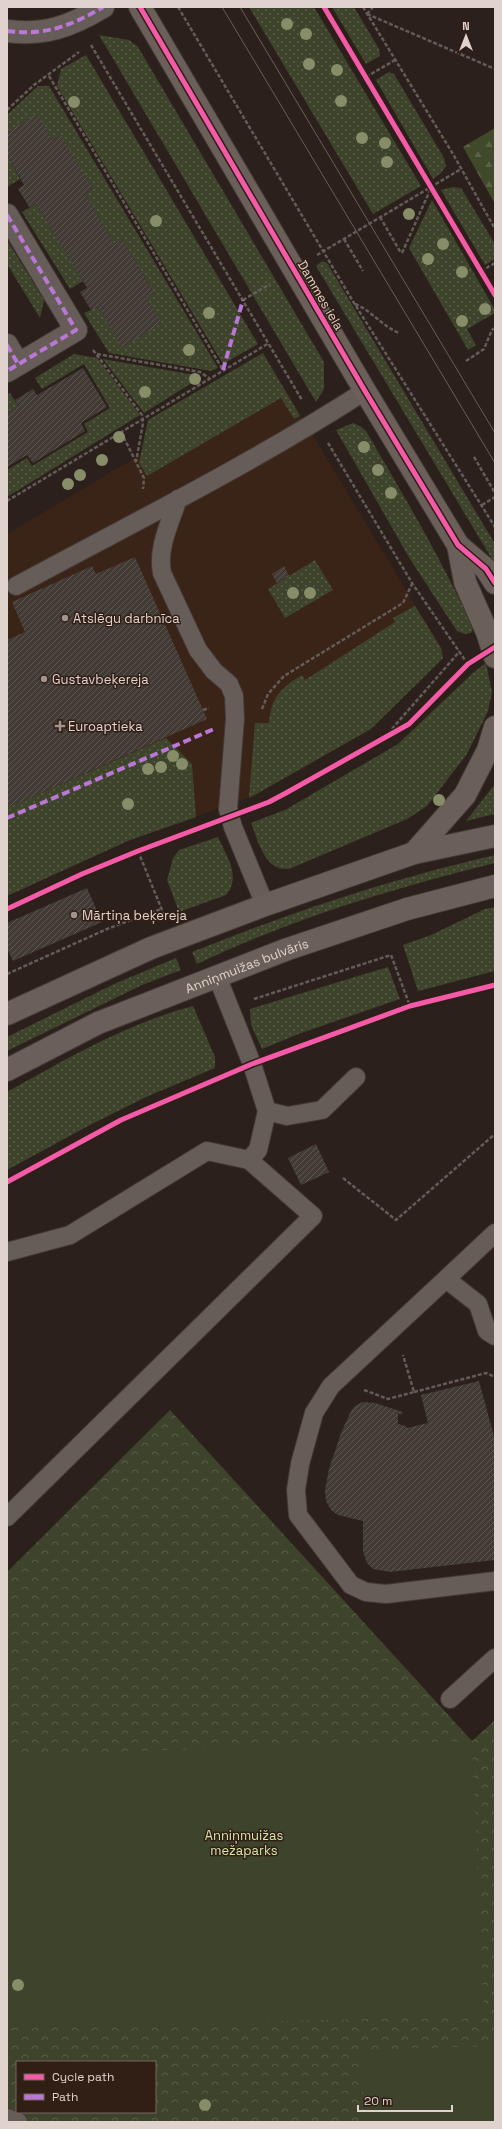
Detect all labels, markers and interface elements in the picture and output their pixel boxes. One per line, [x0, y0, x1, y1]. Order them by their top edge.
north arrow [446, 16, 486, 56]
text: N [462, 19, 470, 33]
street label: Dammes iela [294, 257, 348, 334]
place label: Atslēgu darbnīca [73, 610, 180, 627]
marker: Atslēgu darbnīca [60, 613, 70, 623]
place label: Gustavbeķereja [52, 671, 149, 688]
marker: Gustavbeķereja [39, 674, 49, 684]
place label: Euroaptieka [68, 718, 143, 735]
marker: Euroaptieka [55, 721, 65, 731]
place label: Mārtiņa beķereja [82, 907, 188, 924]
marker: Mārtiņa beķereja [69, 910, 79, 920]
street label: Anniņmuižas bulvāris [183, 935, 311, 997]
park label: Anniņmuižas mežaparks [205, 1827, 283, 1859]
legend [16, 2061, 156, 2113]
text: Cycle path [52, 2069, 114, 2085]
scale bar [358, 2087, 452, 2113]
text: Path [52, 2089, 78, 2105]
text: 20 m [364, 2093, 392, 2109]

